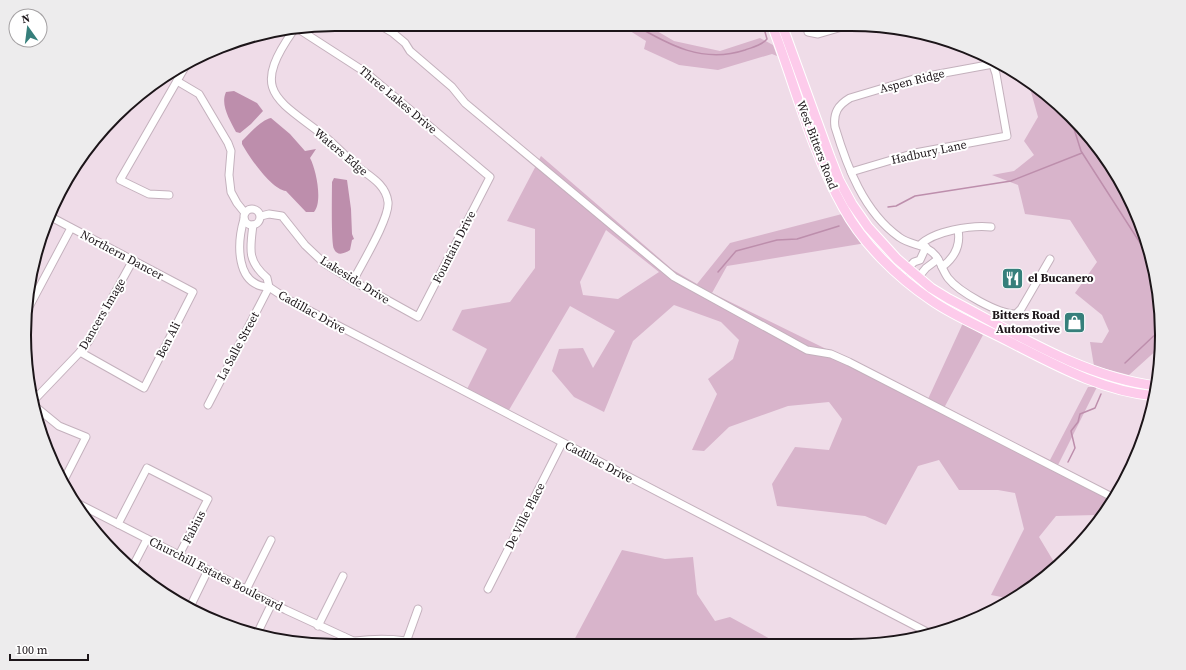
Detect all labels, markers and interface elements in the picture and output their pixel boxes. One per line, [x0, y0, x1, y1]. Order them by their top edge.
north arrow [8, 8, 48, 48]
text: N [20, 11, 31, 27]
street label: Three Lakes Drive [356, 63, 440, 137]
street label: Aspen Ridge [878, 65, 946, 97]
street label: West Bitters Road [793, 98, 841, 192]
street label: Waters Edge [311, 125, 371, 179]
street label: Hadbury Lane [890, 136, 968, 168]
street label: Fountain Drive [429, 208, 479, 286]
street label: Northern Dancer [78, 226, 166, 284]
street label: Lakeside Drive [317, 252, 393, 308]
restaurant icon: el Bucanero [999, 265, 1025, 291]
place label: el Bucanero [1028, 270, 1094, 286]
street label: Dancers Image [75, 275, 129, 353]
street label: Cadillac Drive [275, 287, 349, 337]
place label: Bitters Road Automotive [992, 307, 1060, 337]
street label: La Salle Street [213, 309, 263, 383]
shop icon: Bitters Road Automotive [1062, 309, 1088, 335]
street label: Ben Ali [152, 319, 184, 361]
street label: Cadillac Drive [562, 437, 636, 487]
street label: De Ville Place [501, 480, 549, 552]
street label: Fabius [179, 508, 209, 546]
street label: Churchill Estates Boulevard [146, 533, 286, 615]
scale bar [10, 636, 88, 662]
text: 100 m [16, 642, 48, 658]

